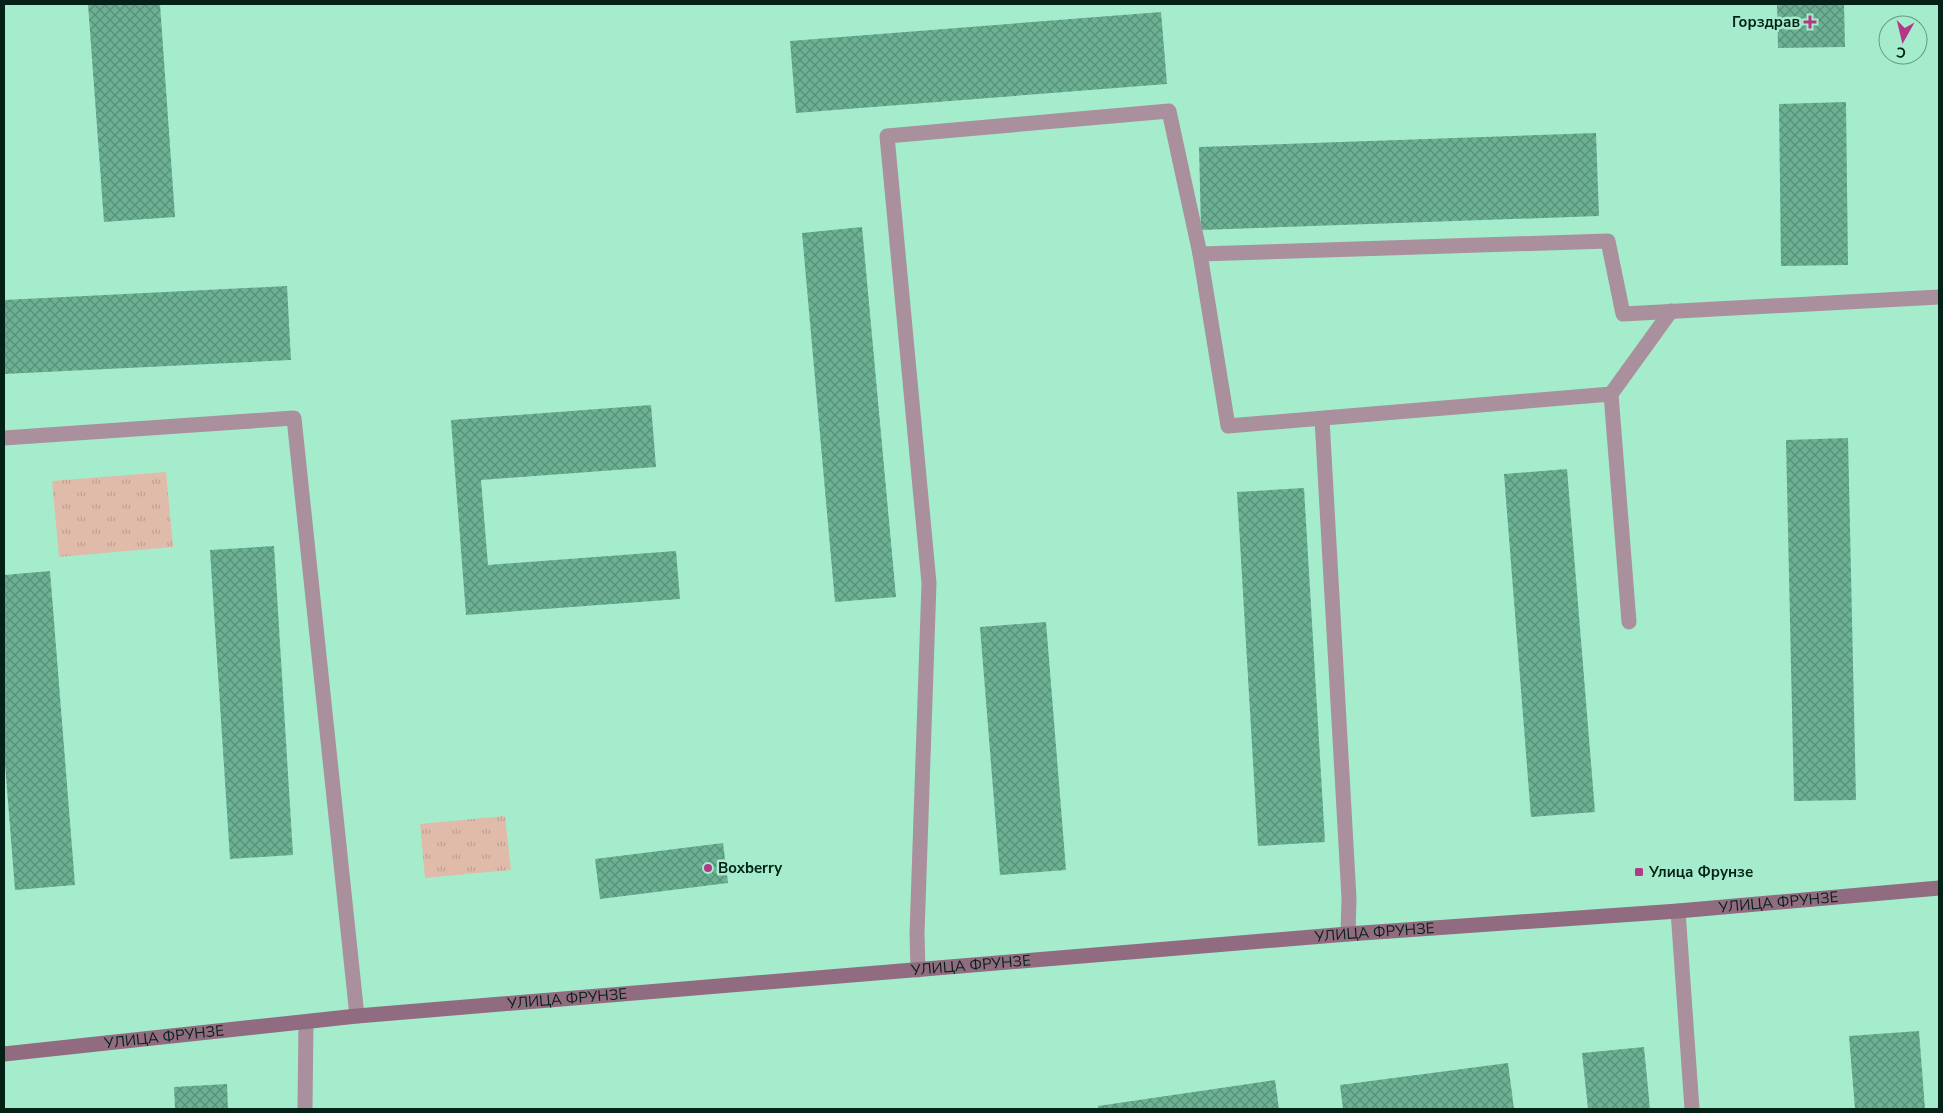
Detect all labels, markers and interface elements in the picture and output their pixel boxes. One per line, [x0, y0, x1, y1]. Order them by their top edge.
place label: Горздрав [1732, 12, 1800, 32]
north arrow [1878, 15, 1928, 65]
marker: Горздрав [1804, 16, 1816, 28]
text: С [1895, 42, 1907, 62]
place label: Boxberry [718, 858, 782, 878]
marker: Boxberry [702, 862, 714, 874]
place label: Улица Фрунзе [1648, 862, 1753, 882]
marker: Улица Фрунзе [1633, 866, 1645, 878]
street label: УЛИЦА ФРУНЗЕ [1717, 887, 1839, 917]
street label: УЛИЦА ФРУНЗЕ [1313, 918, 1435, 947]
street label: УЛИЦА ФРУНЗЕ [909, 950, 1032, 980]
street label: УЛИЦА ФРУНЗЕ [506, 984, 628, 1014]
street label: УЛИЦА ФРУНЗЕ [102, 1020, 225, 1053]

